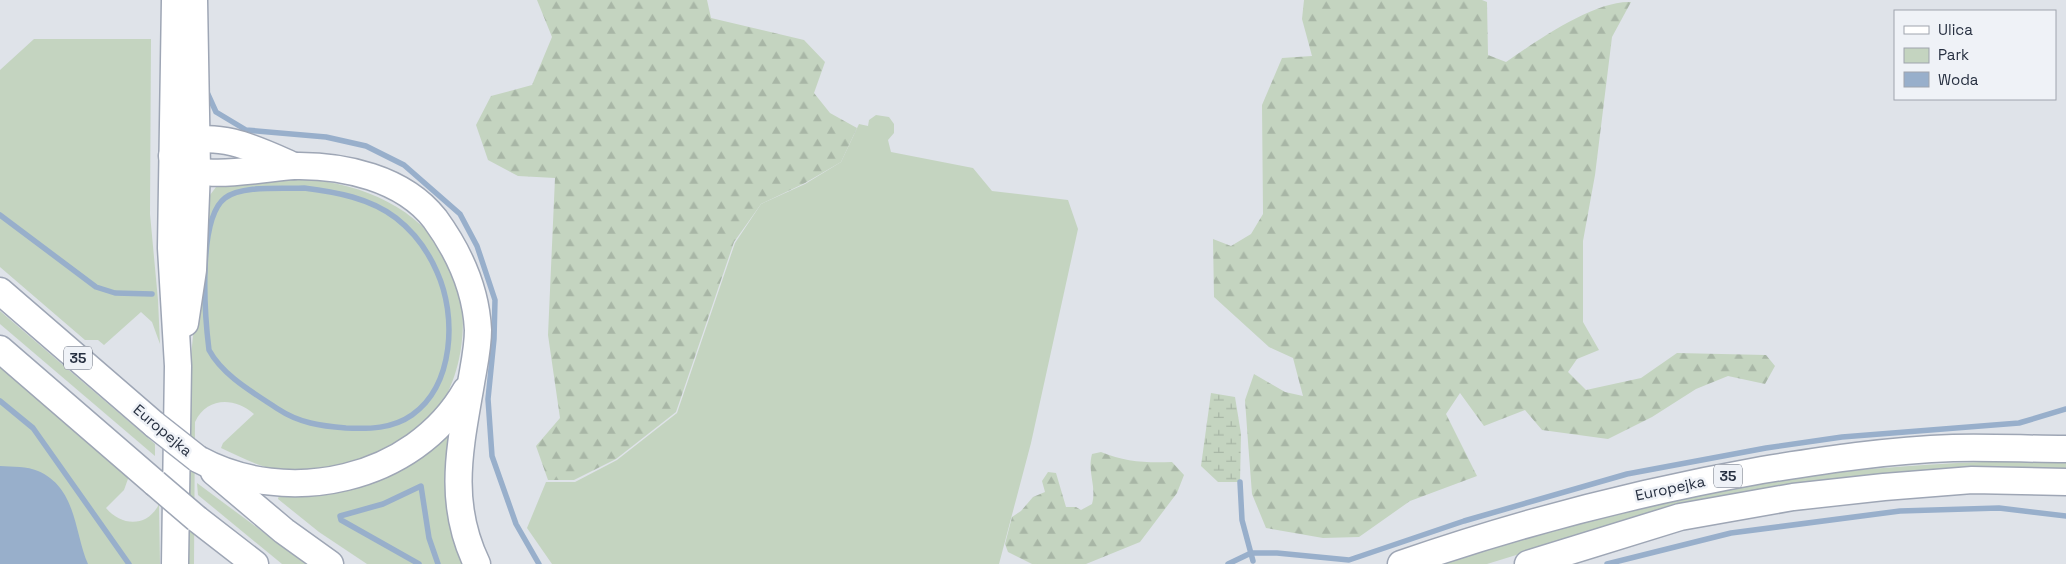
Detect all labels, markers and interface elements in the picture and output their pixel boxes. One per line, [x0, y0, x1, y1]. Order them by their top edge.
legend [1894, 10, 2056, 100]
text: Ulica [1938, 20, 1973, 39]
text: Park [1938, 45, 1969, 64]
text: Woda [1938, 70, 1979, 89]
road number: 35 [64, 346, 92, 369]
street label: Europejka [130, 400, 197, 460]
road number: 35 [1714, 464, 1742, 488]
street label: Europejka [1633, 471, 1707, 505]

